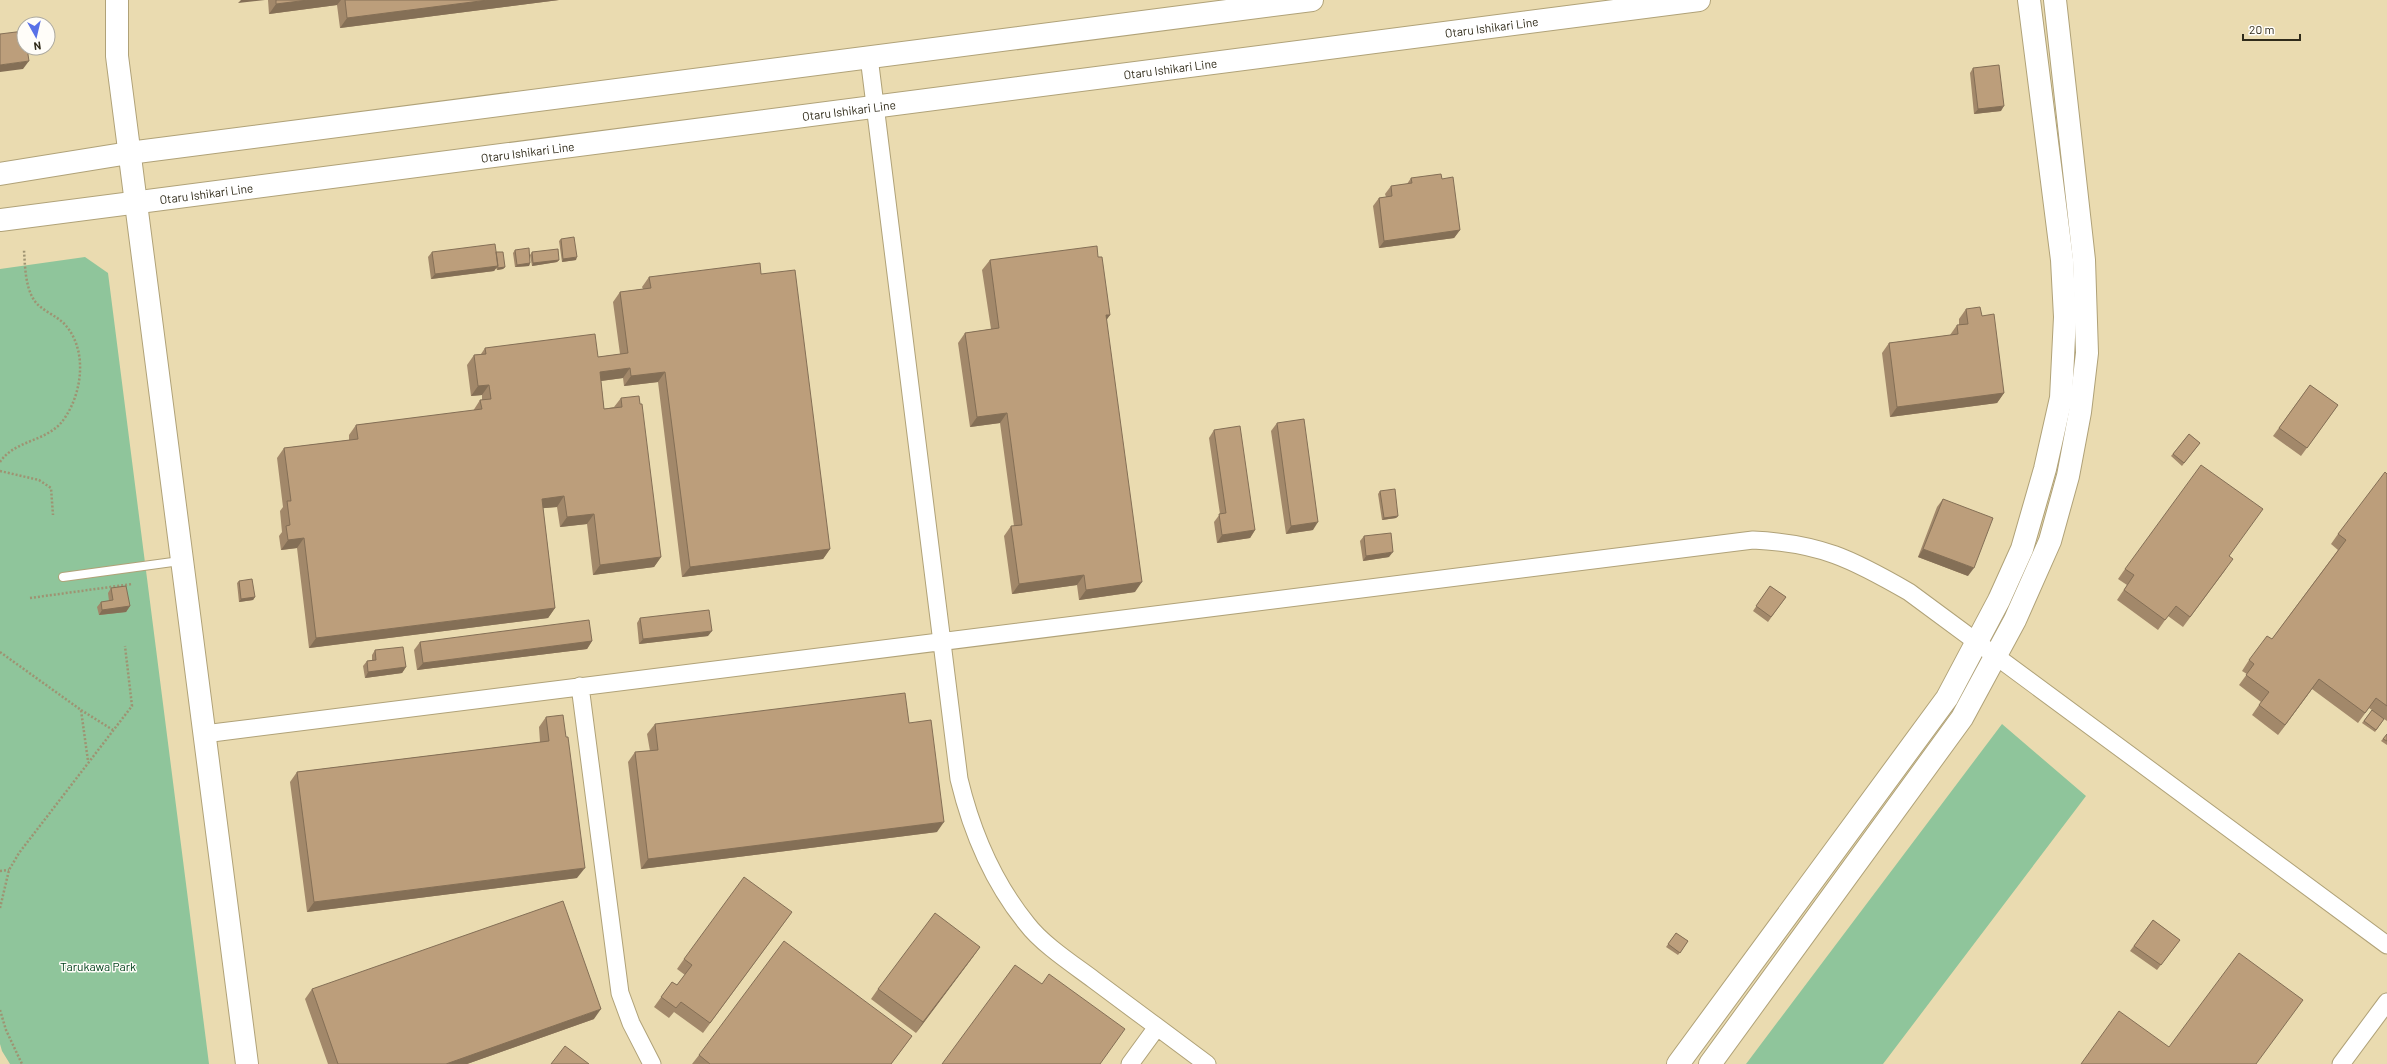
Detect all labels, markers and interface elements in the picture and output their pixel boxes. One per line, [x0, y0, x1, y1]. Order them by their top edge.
street label: Otaru Ishikari Line [1444, 14, 1539, 40]
north arrow [16, 16, 56, 56]
scale bar [2243, 16, 2300, 42]
text: 20 m [2249, 22, 2275, 36]
text: N [33, 39, 42, 53]
street label: Otaru Ishikari Line [1123, 55, 1218, 81]
street label: Otaru Ishikari Line [801, 97, 897, 123]
street label: Otaru Ishikari Line [480, 139, 575, 165]
street label: Otaru Ishikari Line [159, 180, 254, 206]
park label: Tarukawa Park [60, 959, 136, 973]

